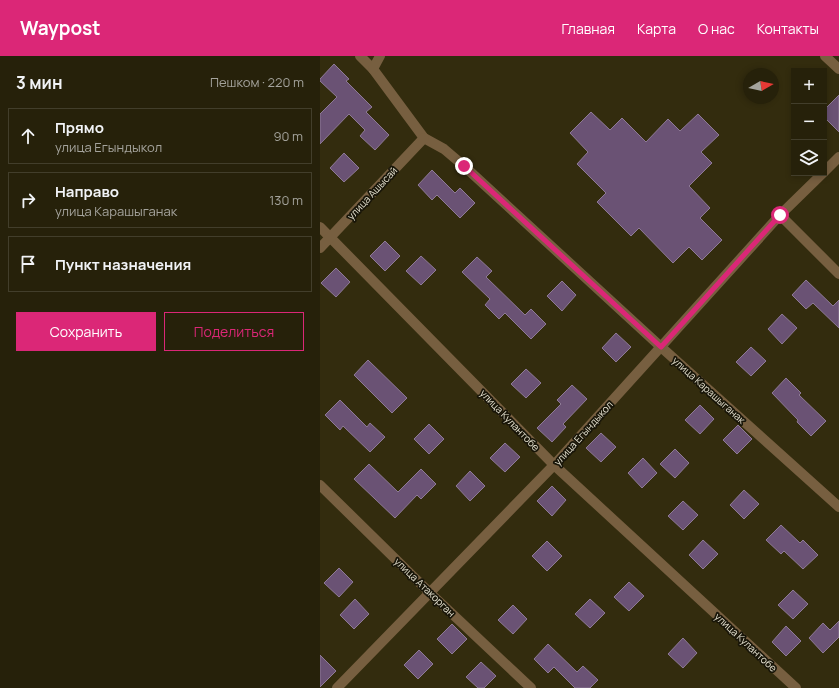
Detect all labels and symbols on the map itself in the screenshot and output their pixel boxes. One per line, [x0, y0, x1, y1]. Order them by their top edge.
north arrow [743, 68, 779, 104]
route end [455, 157, 473, 175]
street label: улица Ашысай [344, 163, 400, 223]
route start [771, 206, 789, 224]
street label: улица Карашыганак [669, 353, 749, 427]
street label: улица Кулантобе [477, 386, 543, 454]
street label: улица Егындыкол [550, 398, 616, 468]
street label: улица Атакорган [391, 554, 459, 620]
street label: улица Кулантобе [712, 609, 780, 675]

